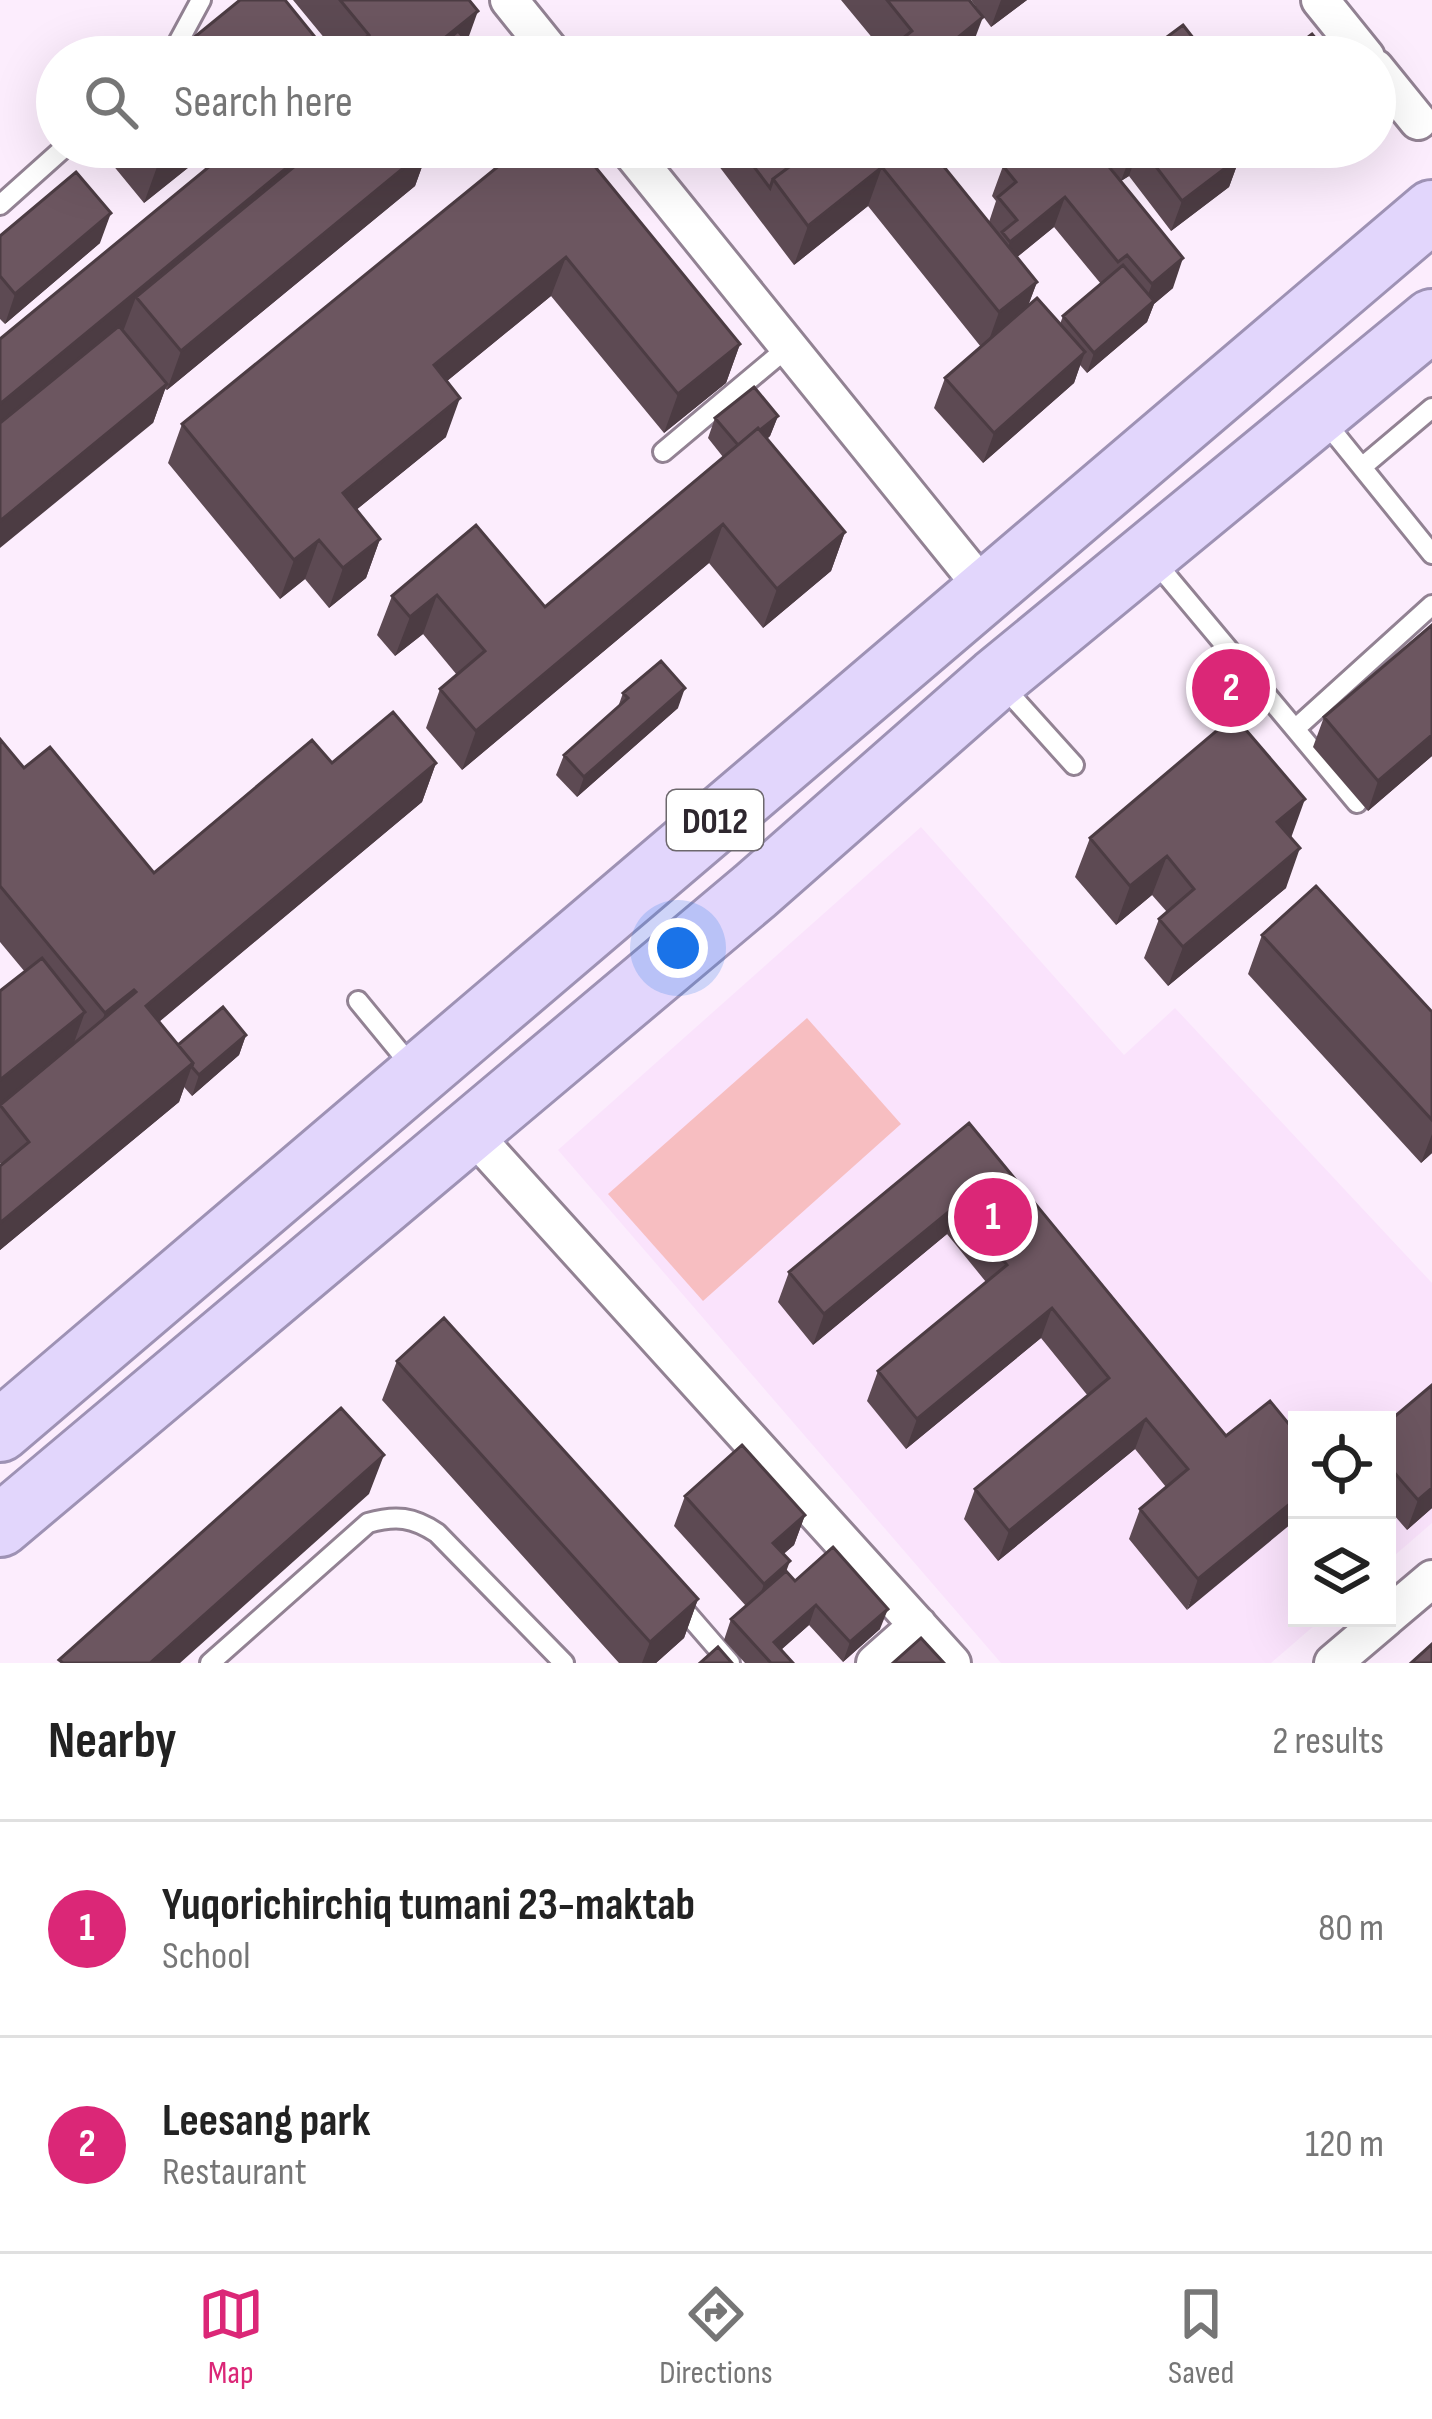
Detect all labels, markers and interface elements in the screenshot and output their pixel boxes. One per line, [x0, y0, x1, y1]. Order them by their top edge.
search box [36, 36, 1396, 168]
icon: search [78, 69, 144, 135]
text: Search here [174, 75, 353, 130]
pin: 2 [1192, 643, 1270, 733]
road number: D012 [667, 790, 763, 850]
your location [648, 918, 708, 978]
pin: 1 [954, 1172, 1032, 1262]
map controls [1288, 1411, 1396, 1627]
button: locate [1288, 1411, 1396, 1519]
button: layers [1288, 1519, 1396, 1627]
text: Nearby [48, 1711, 177, 1772]
text: 2 results [1272, 1718, 1384, 1765]
text: Yuqorichirchiq tumani 23-maktab [162, 1878, 695, 1933]
text: 1 [79, 1905, 95, 1952]
text: 80 m [1318, 1905, 1384, 1952]
text: School [162, 1933, 251, 1980]
text: Leesang park [162, 2094, 370, 2149]
text: 2 [78, 2121, 96, 2168]
text: 120 m [1305, 2121, 1384, 2168]
text: Restaurant [162, 2149, 307, 2196]
tab: Map [198, 2281, 264, 2393]
tab: Directions [659, 2281, 773, 2393]
tab: Saved [1168, 2281, 1234, 2393]

